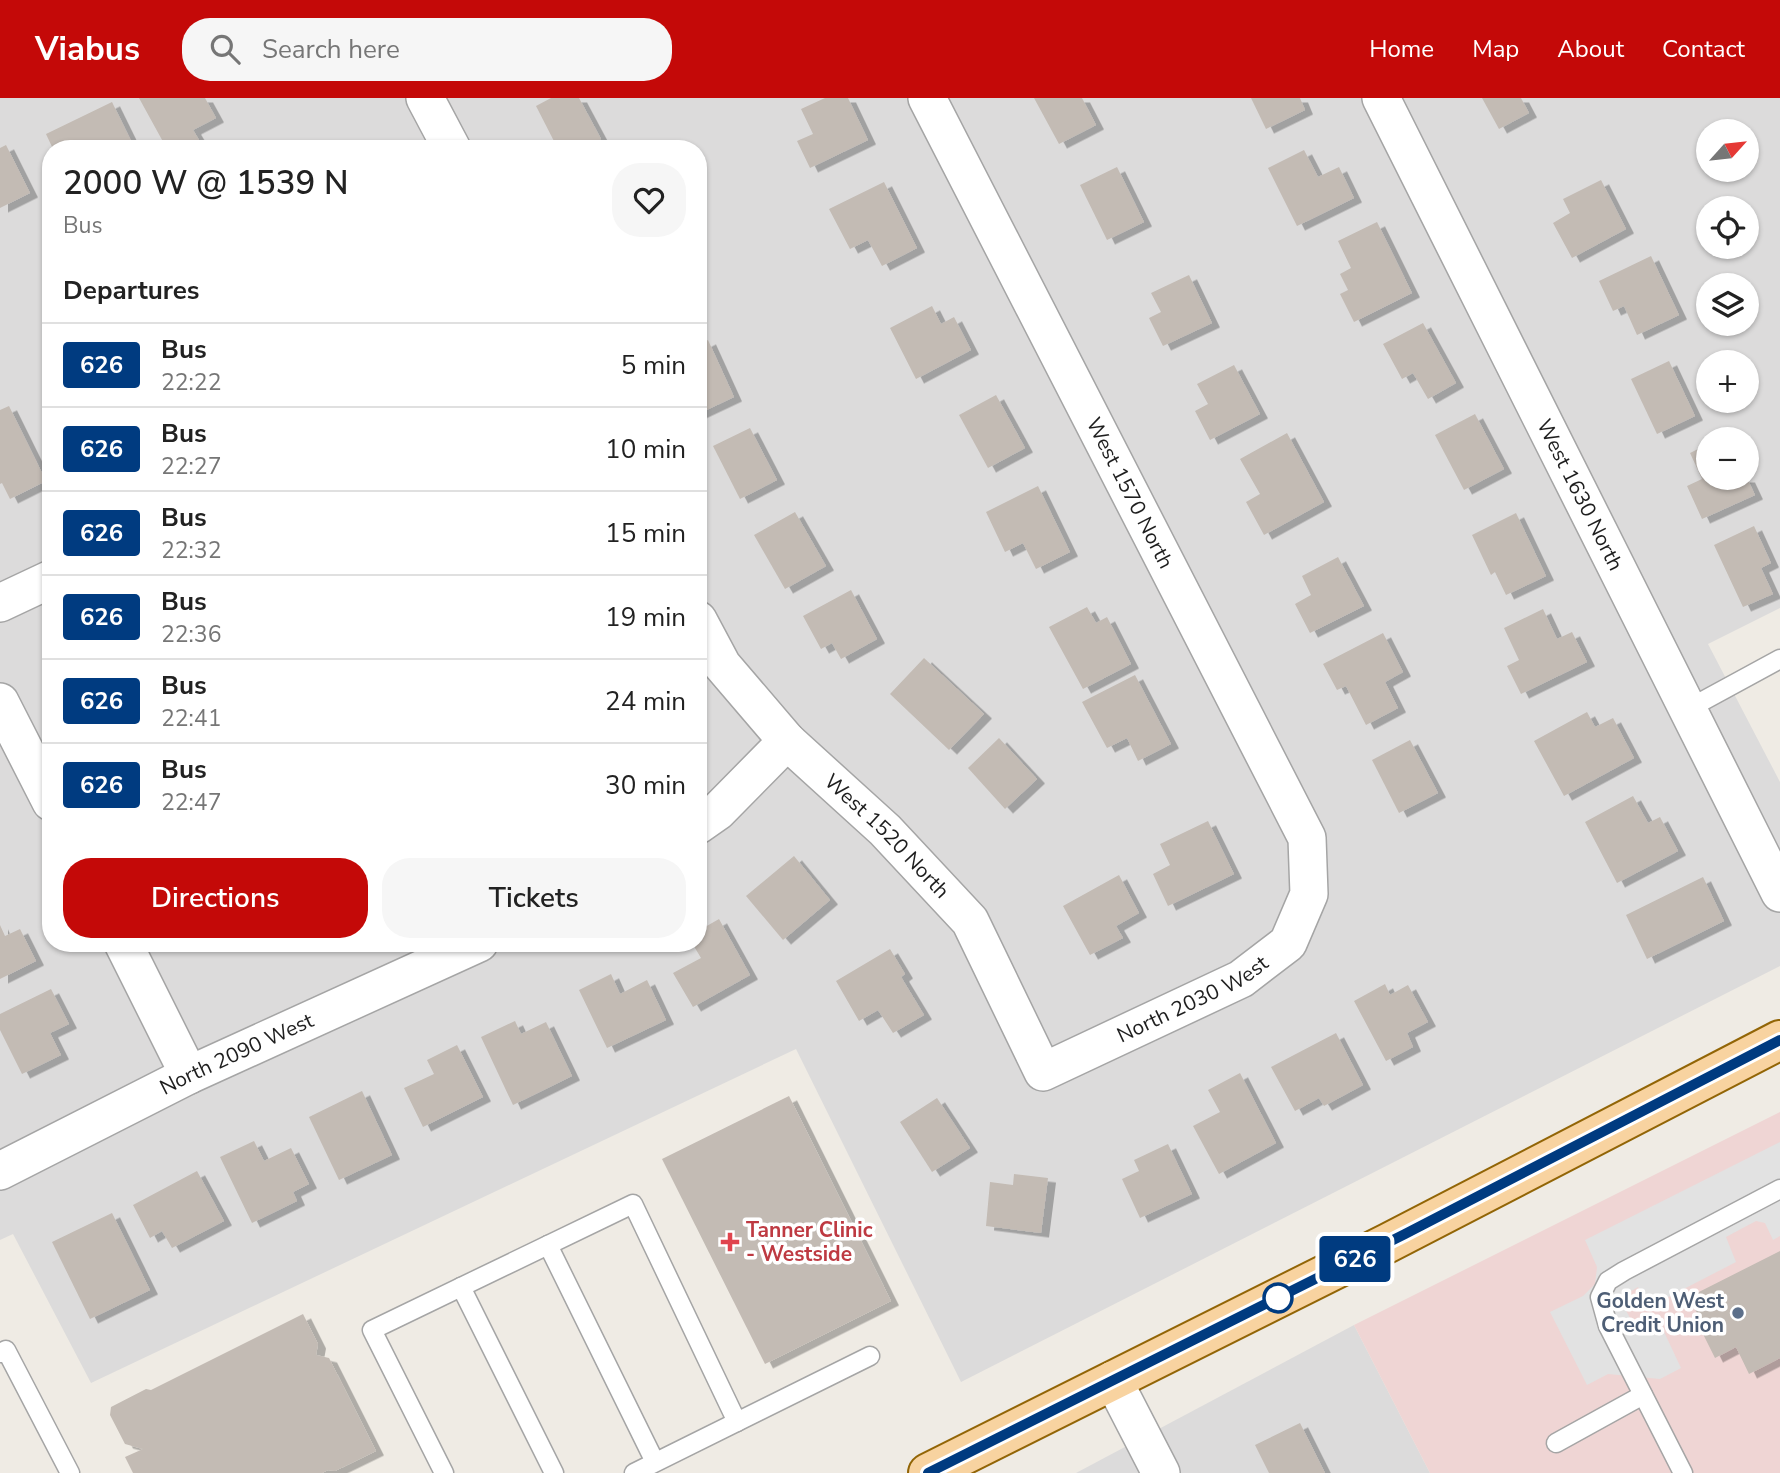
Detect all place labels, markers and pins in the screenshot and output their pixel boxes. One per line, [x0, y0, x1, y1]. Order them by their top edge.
place label: Tanner Clinic - Westside [746, 1216, 873, 1268]
marker: Tanner Clinic - Westside [720, 1232, 740, 1252]
unlabelled marker [1263, 1283, 1293, 1313]
place label: Golden West Credit Union [1596, 1287, 1725, 1339]
marker: Golden West Credit Union [1730, 1305, 1746, 1321]

